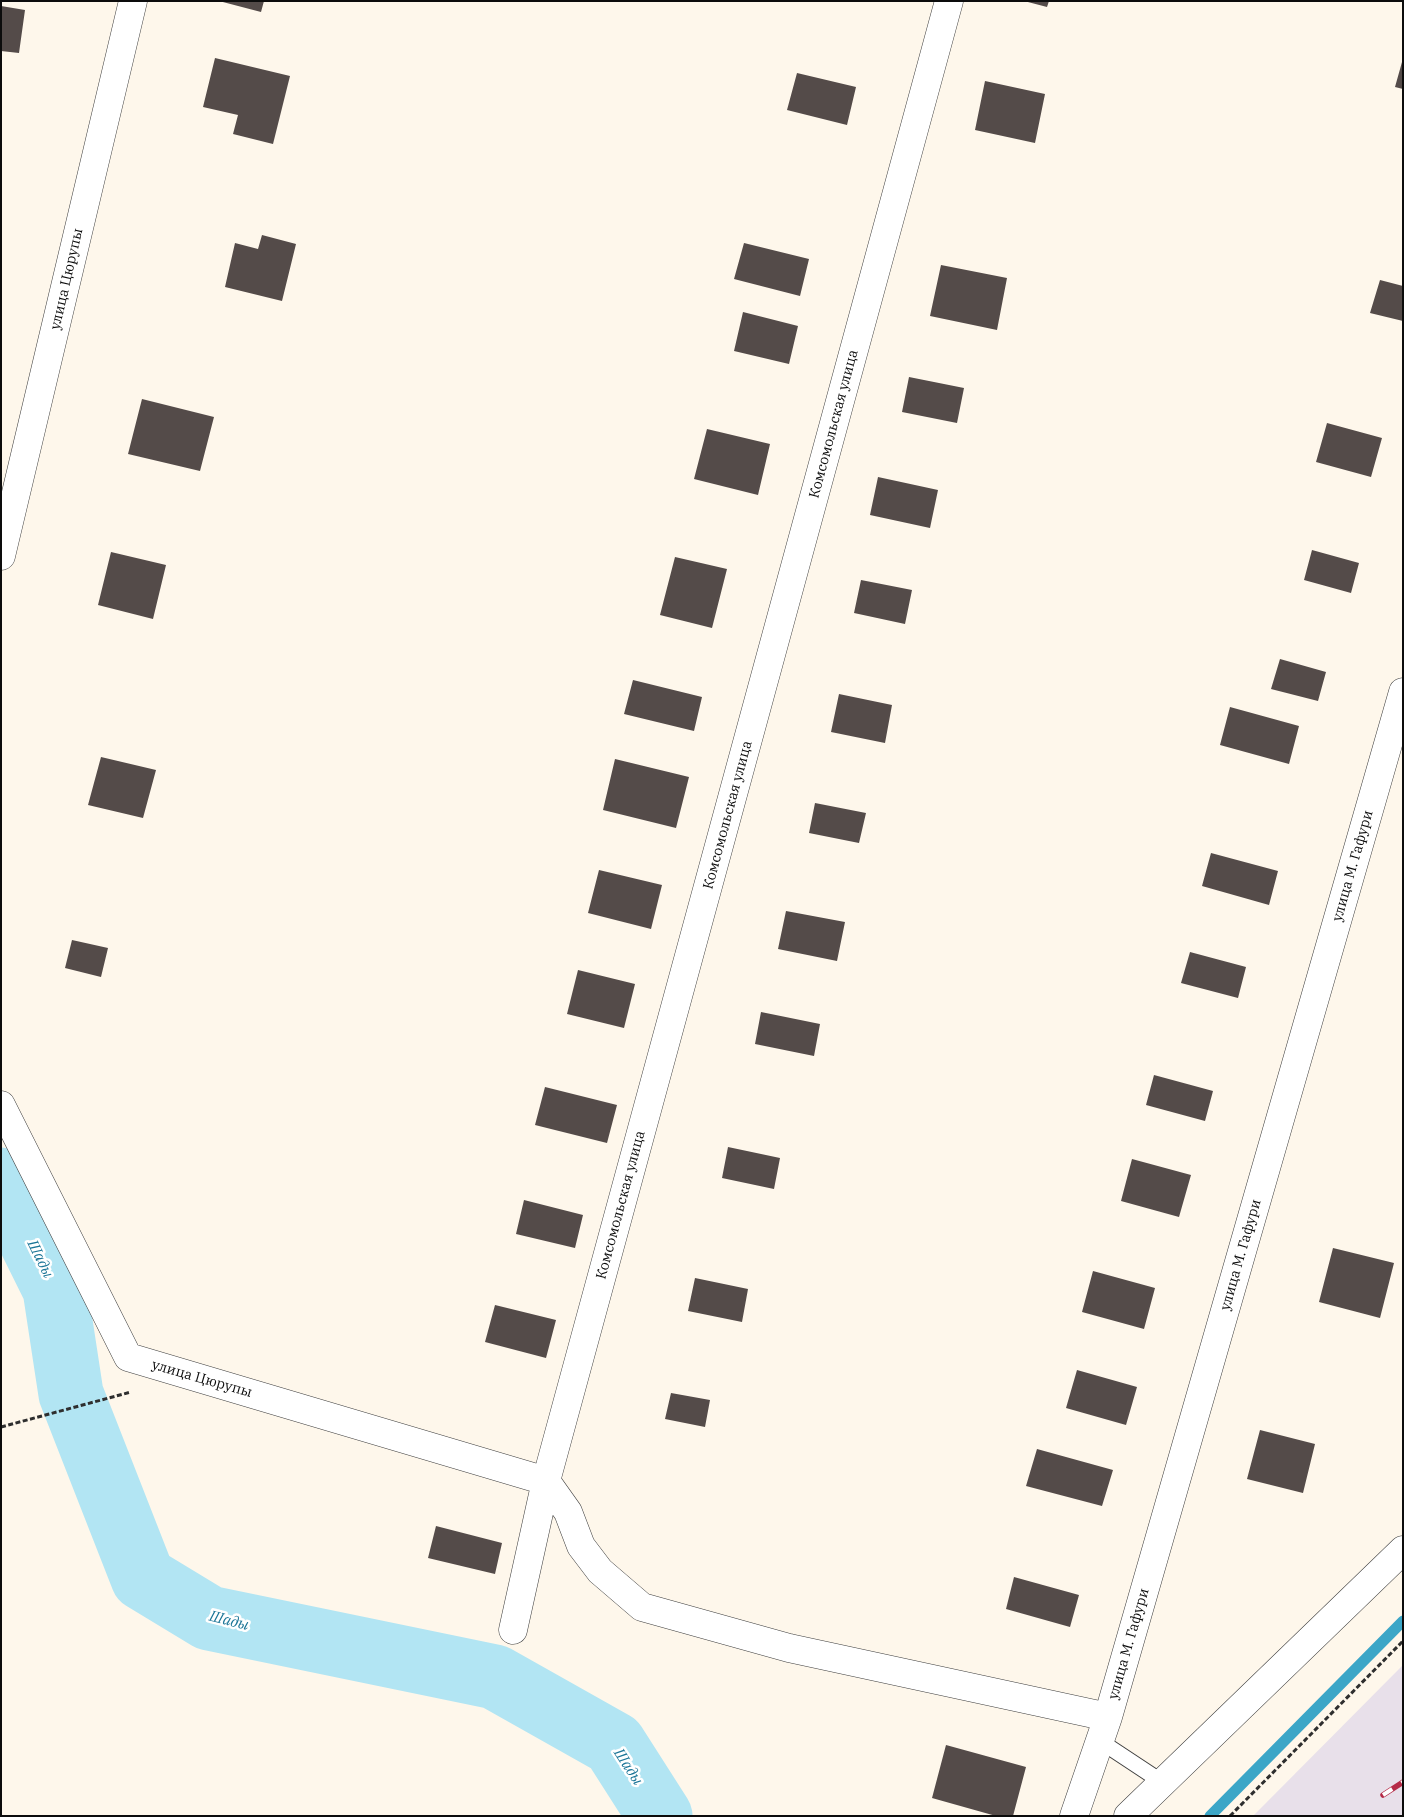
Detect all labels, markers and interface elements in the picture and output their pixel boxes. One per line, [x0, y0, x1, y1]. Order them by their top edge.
street label: улица Цюрупы [47, 227, 87, 331]
street label: Комсомольская улица [806, 348, 862, 500]
street label: Комсомольская улица [700, 739, 756, 891]
street label: улица М. Гафури [1329, 808, 1377, 924]
street label: Комсомольская улица [593, 1129, 649, 1281]
street label: улица М. Гафури [1217, 1197, 1265, 1313]
water label: Шады [23, 1237, 57, 1281]
street label: улица Цюрупы [150, 1357, 254, 1401]
street label: улица М. Гафури [1105, 1586, 1153, 1702]
water label: Шады [207, 1607, 251, 1635]
water label: Шады [610, 1745, 646, 1789]

